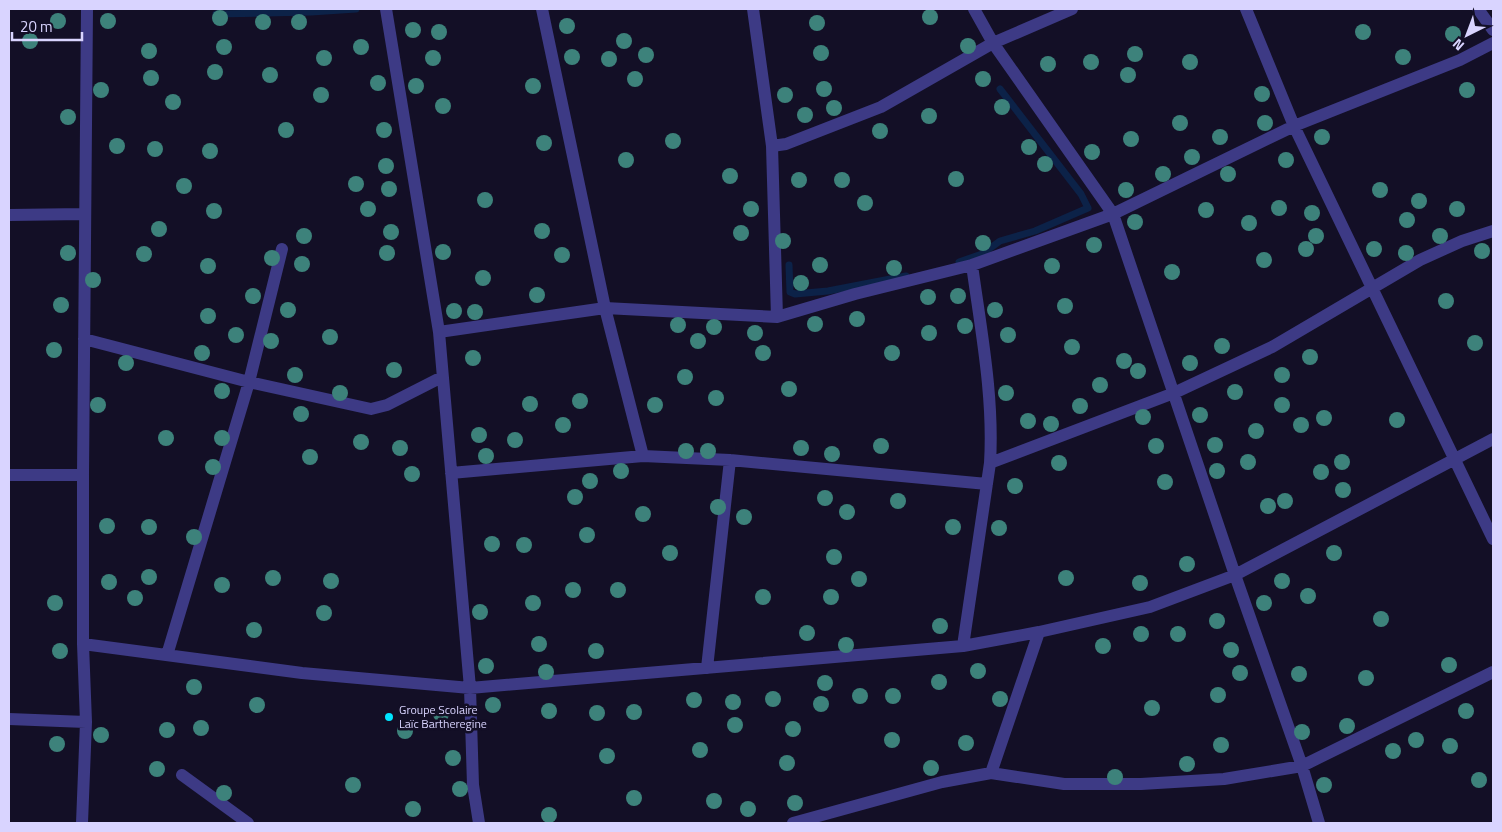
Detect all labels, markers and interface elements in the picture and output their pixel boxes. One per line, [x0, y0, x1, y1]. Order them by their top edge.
scale bar [12, 10, 82, 42]
north arrow [1442, 10, 1492, 60]
text: 20 m [20, 15, 53, 38]
text: N [1447, 34, 1469, 56]
place label: Groupe Scolaire Laïc Bartheregine [399, 700, 487, 733]
marker: Groupe Scolaire Laïc Bartheregine [383, 711, 395, 723]

